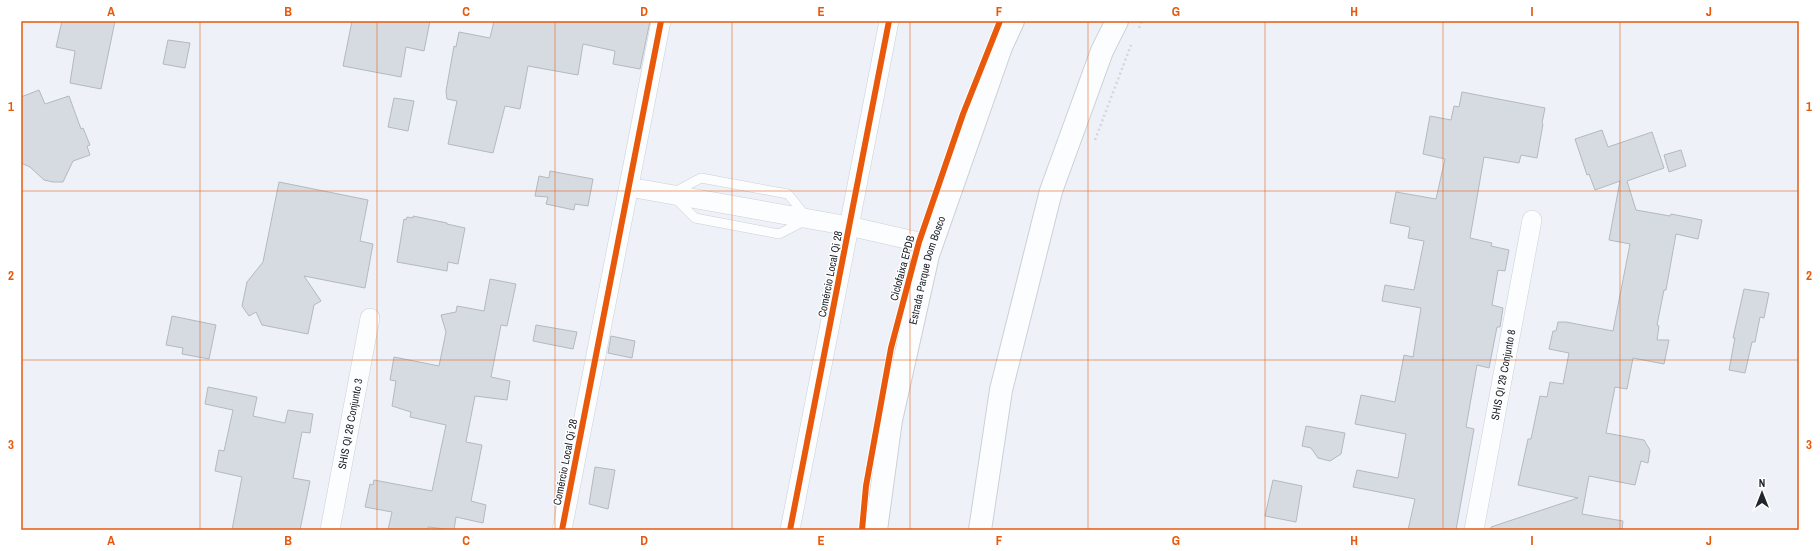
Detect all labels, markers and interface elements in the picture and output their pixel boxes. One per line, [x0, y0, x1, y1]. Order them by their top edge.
text: A [107, 3, 115, 20]
text: B [284, 3, 292, 20]
text: C [462, 3, 470, 20]
text: D [640, 3, 648, 20]
text: E [817, 3, 825, 20]
text: F [996, 3, 1003, 20]
text: G [1172, 3, 1180, 20]
text: H [1350, 3, 1358, 20]
text: I [1531, 3, 1534, 20]
text: J [1706, 3, 1712, 20]
text: 1 [8, 98, 14, 115]
text: 1 [1806, 98, 1812, 115]
street label: Estrada Parque Dom Bosco [906, 214, 948, 326]
street label: Comércio Local Qi 28 [815, 230, 845, 318]
street label: Ciclofaixa EPDB [887, 234, 917, 302]
text: 2 [8, 267, 14, 284]
text: 2 [1806, 267, 1812, 284]
street label: SHIS QI 29 Conjunto 8 [1488, 328, 1518, 421]
street label: SHIS QI 28 Conjunto 3 [335, 377, 365, 470]
street label: Comércio Local Qi 28 [550, 418, 580, 506]
text: 3 [8, 436, 14, 453]
text: 3 [1806, 436, 1812, 453]
north arrow [1742, 473, 1782, 513]
text: N [1759, 476, 1765, 490]
text: A [107, 532, 115, 549]
text: B [284, 532, 292, 549]
text: C [462, 532, 470, 549]
text: D [640, 532, 648, 549]
text: E [817, 532, 825, 549]
text: F [996, 532, 1003, 549]
text: G [1172, 532, 1180, 549]
text: H [1350, 532, 1358, 549]
text: I [1531, 532, 1534, 549]
text: J [1706, 532, 1712, 549]

